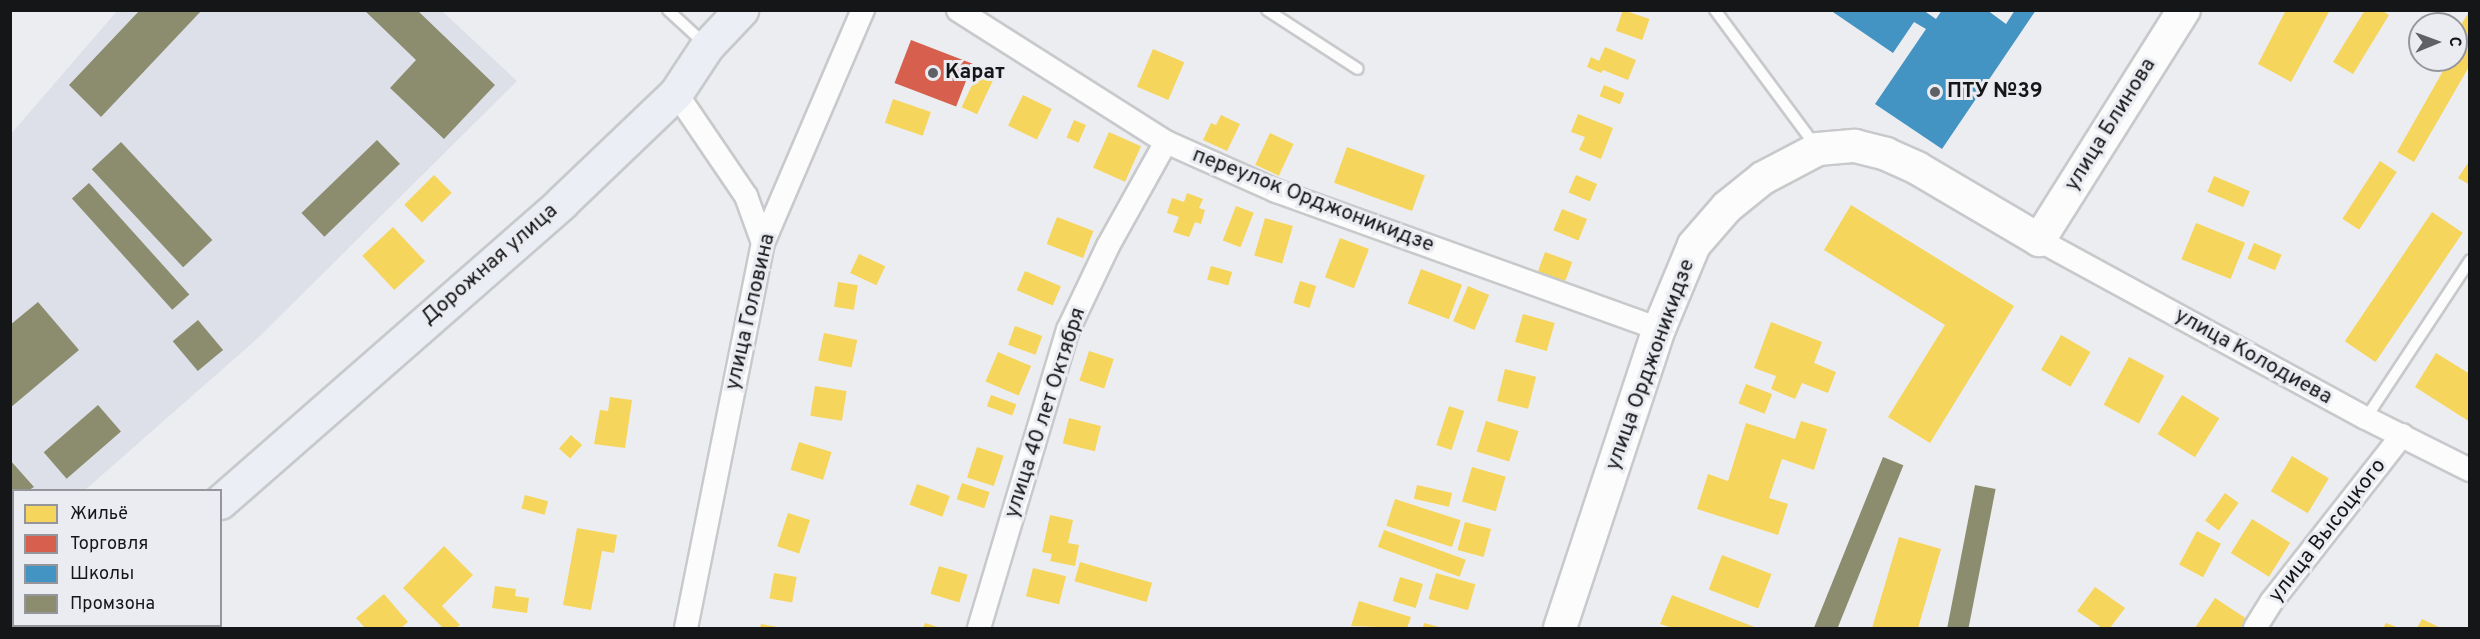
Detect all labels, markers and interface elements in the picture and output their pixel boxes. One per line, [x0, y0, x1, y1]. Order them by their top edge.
north arrow [2408, 12, 2468, 72]
text: С [2444, 36, 2464, 47]
street label: улица Блинова [2060, 54, 2162, 196]
place label: Карат [945, 60, 1005, 86]
marker: Карат [926, 66, 940, 80]
place label: ПТУ №39 [1947, 79, 2044, 105]
marker: ПТУ №39 [1928, 85, 1942, 99]
street label: переулок Орджоникидзе [1189, 143, 1437, 259]
street label: Дорожная улица [417, 199, 563, 331]
street label: улица Головина [721, 231, 781, 393]
street label: улица Орджоникидзе [1601, 256, 1701, 474]
street label: улица Колодиева [2170, 303, 2336, 411]
street label: улица 40 лет Октября [1000, 305, 1092, 521]
street label: улица Высоцкого [2264, 454, 2392, 608]
legend [12, 489, 222, 627]
text: Жильё [70, 503, 128, 526]
text: Торговля [70, 533, 148, 556]
text: Школы [70, 563, 134, 586]
text: Промзона [70, 593, 155, 616]

